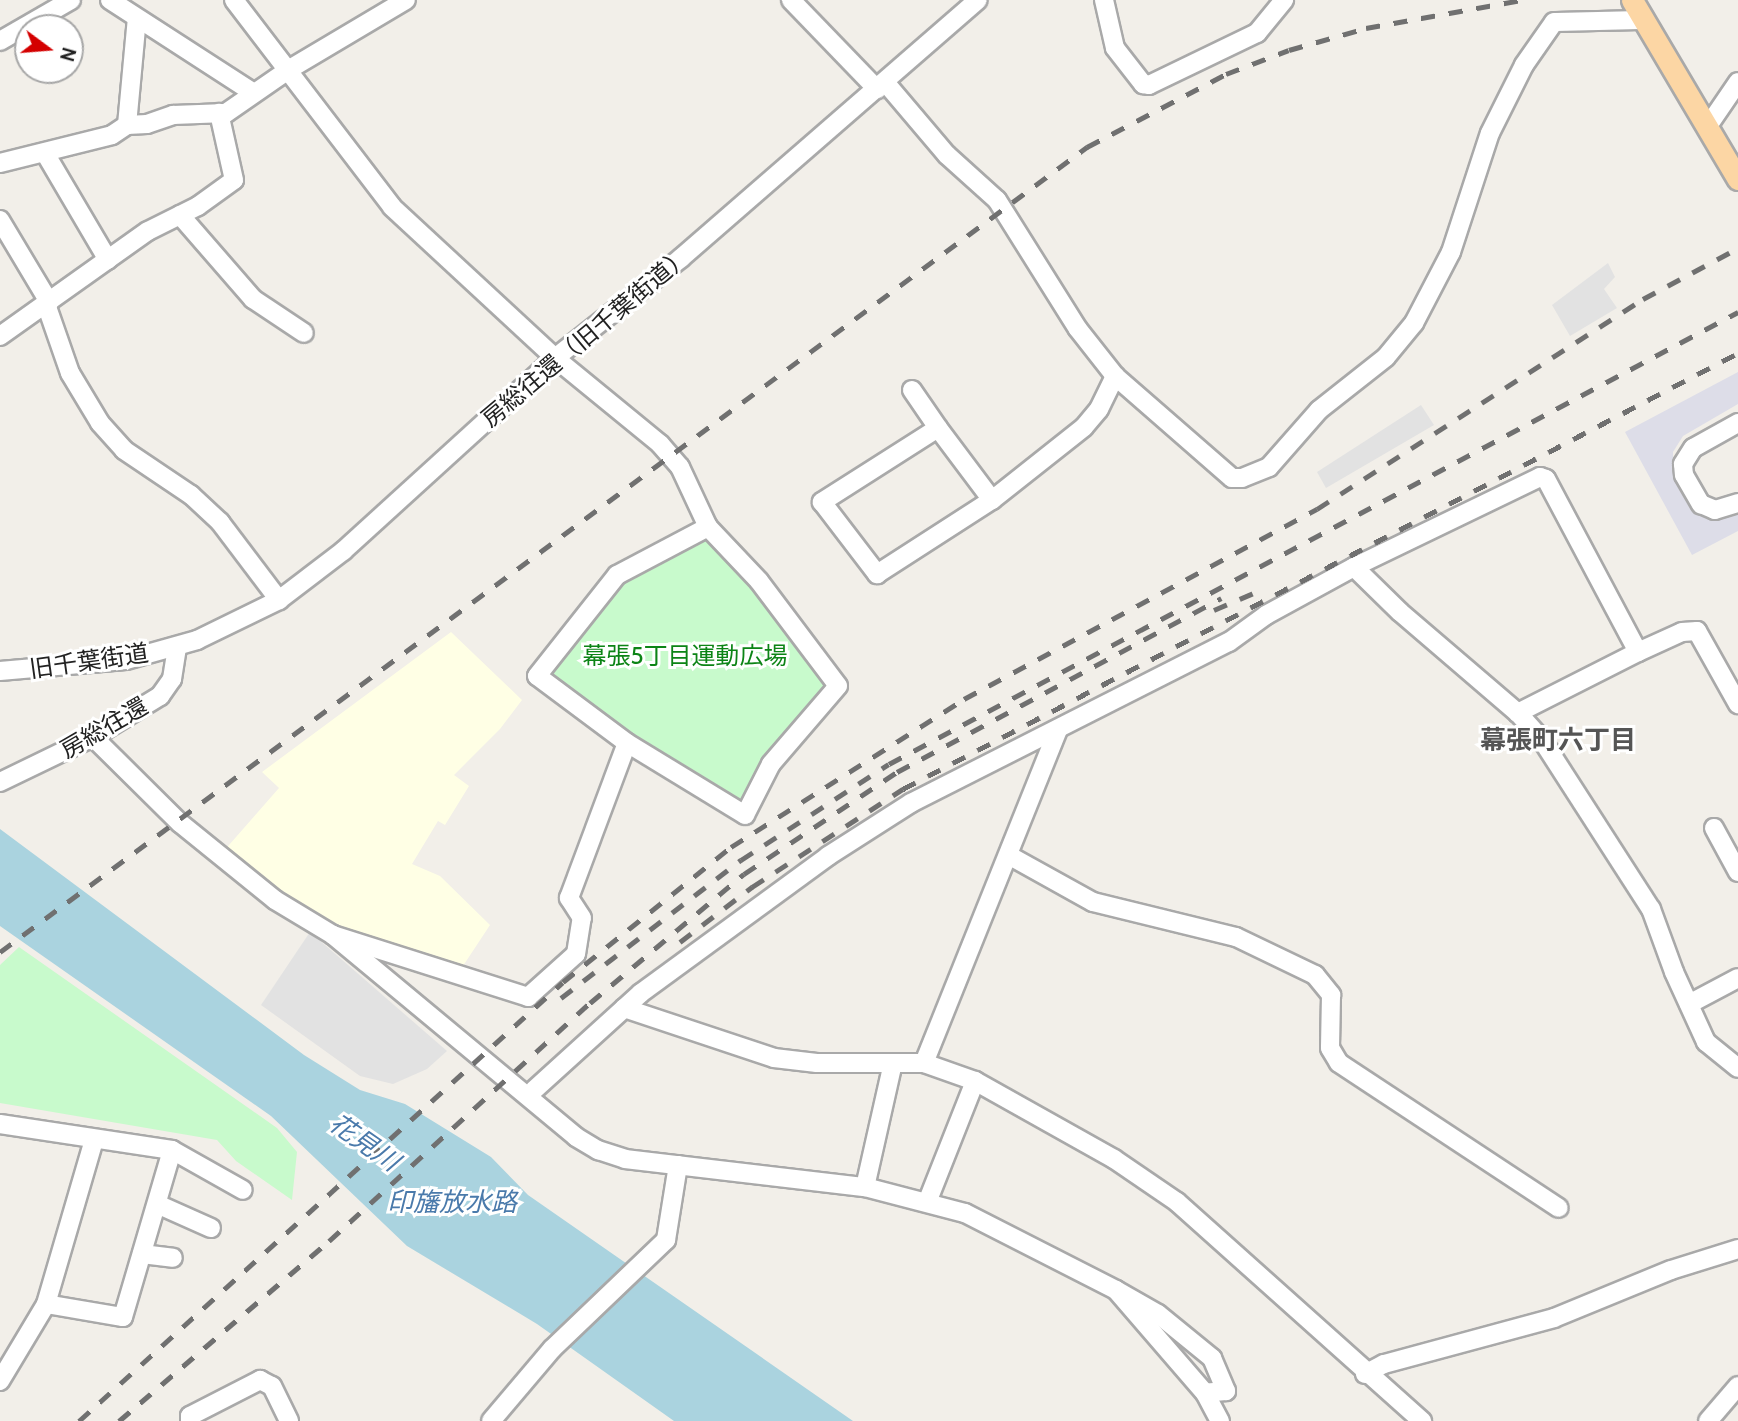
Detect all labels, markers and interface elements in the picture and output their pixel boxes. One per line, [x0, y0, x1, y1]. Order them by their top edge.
north arrow [14, 14, 84, 84]
text: N [55, 45, 81, 64]
street label: 房総往還（旧千葉街道） [476, 241, 696, 433]
street label: 旧千葉街道 [28, 638, 150, 684]
park label: 幕張5丁目運動広場 [583, 642, 787, 670]
street label: 房総往還 [55, 692, 153, 764]
district label: 幕張町六丁目 [1480, 725, 1636, 757]
water label: 花見川 [323, 1108, 405, 1178]
water label: 印旛放水路 [387, 1187, 517, 1219]

